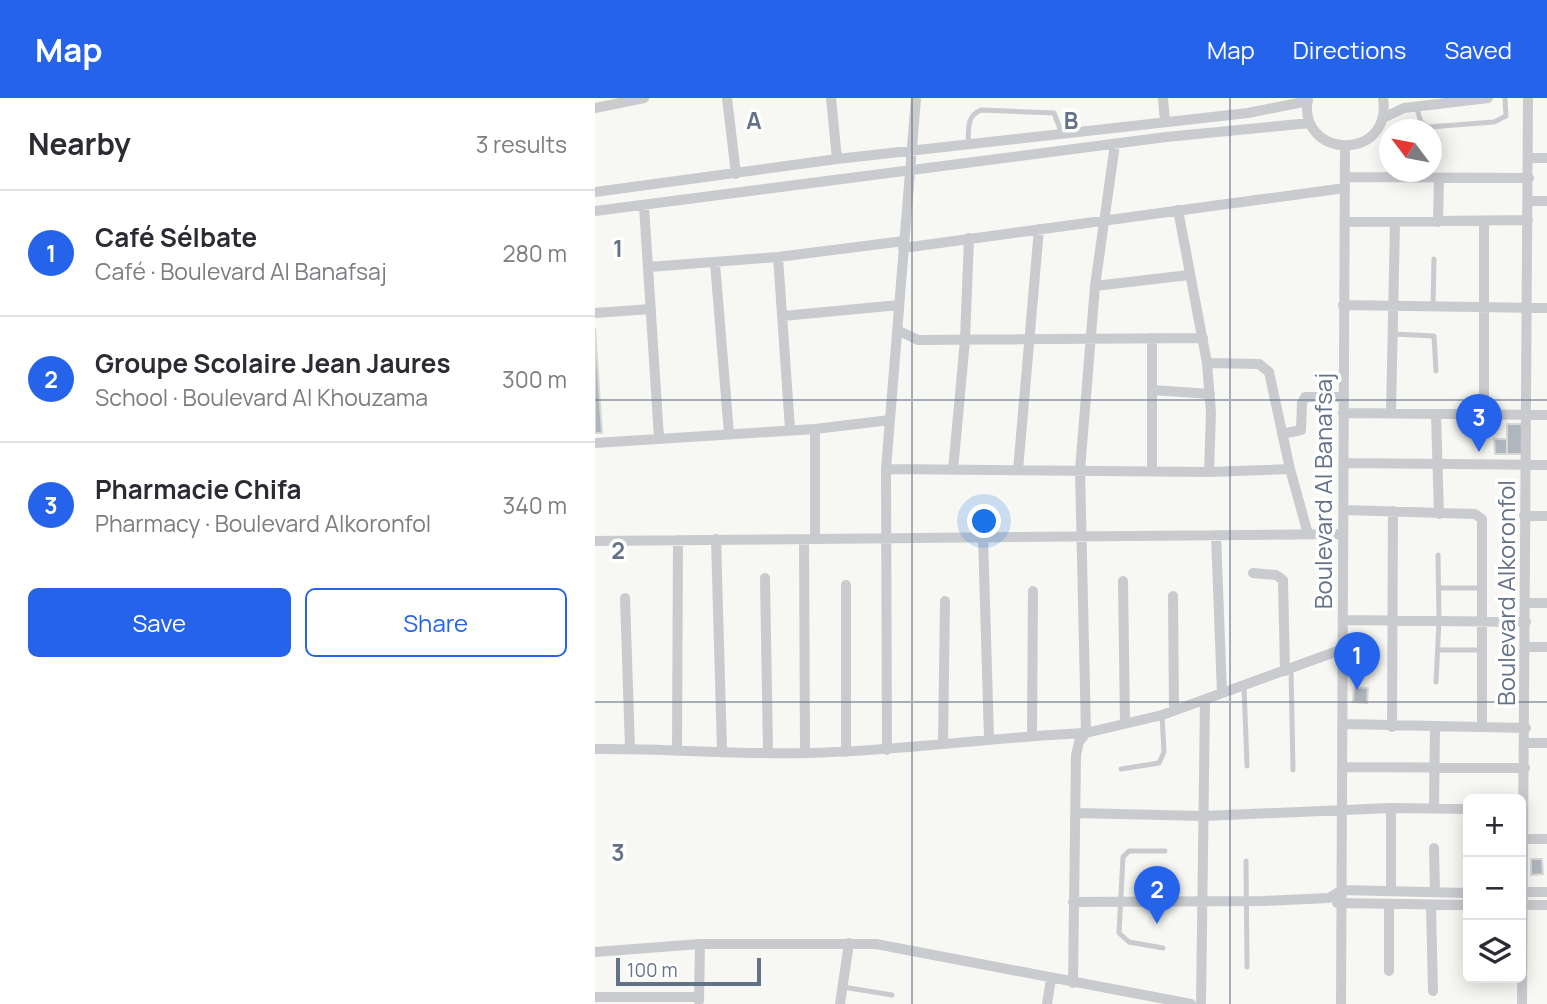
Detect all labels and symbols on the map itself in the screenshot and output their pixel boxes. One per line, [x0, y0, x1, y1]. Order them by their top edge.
text: A [746, 104, 762, 136]
text: B [1064, 104, 1078, 136]
north arrow [1379, 119, 1442, 182]
text: 1 [613, 232, 623, 264]
street label: Boulevard Al Banafsaj [1306, 373, 1339, 609]
pin: 3 [1456, 394, 1502, 452]
street label: Boulevard Alkoronfol [1489, 480, 1522, 706]
your location [967, 504, 1001, 538]
text: 2 [611, 534, 625, 566]
pin: 1 [1334, 632, 1380, 690]
text: 3 [611, 836, 625, 868]
pin: 2 [1134, 866, 1180, 924]
scale bar [616, 955, 761, 987]

